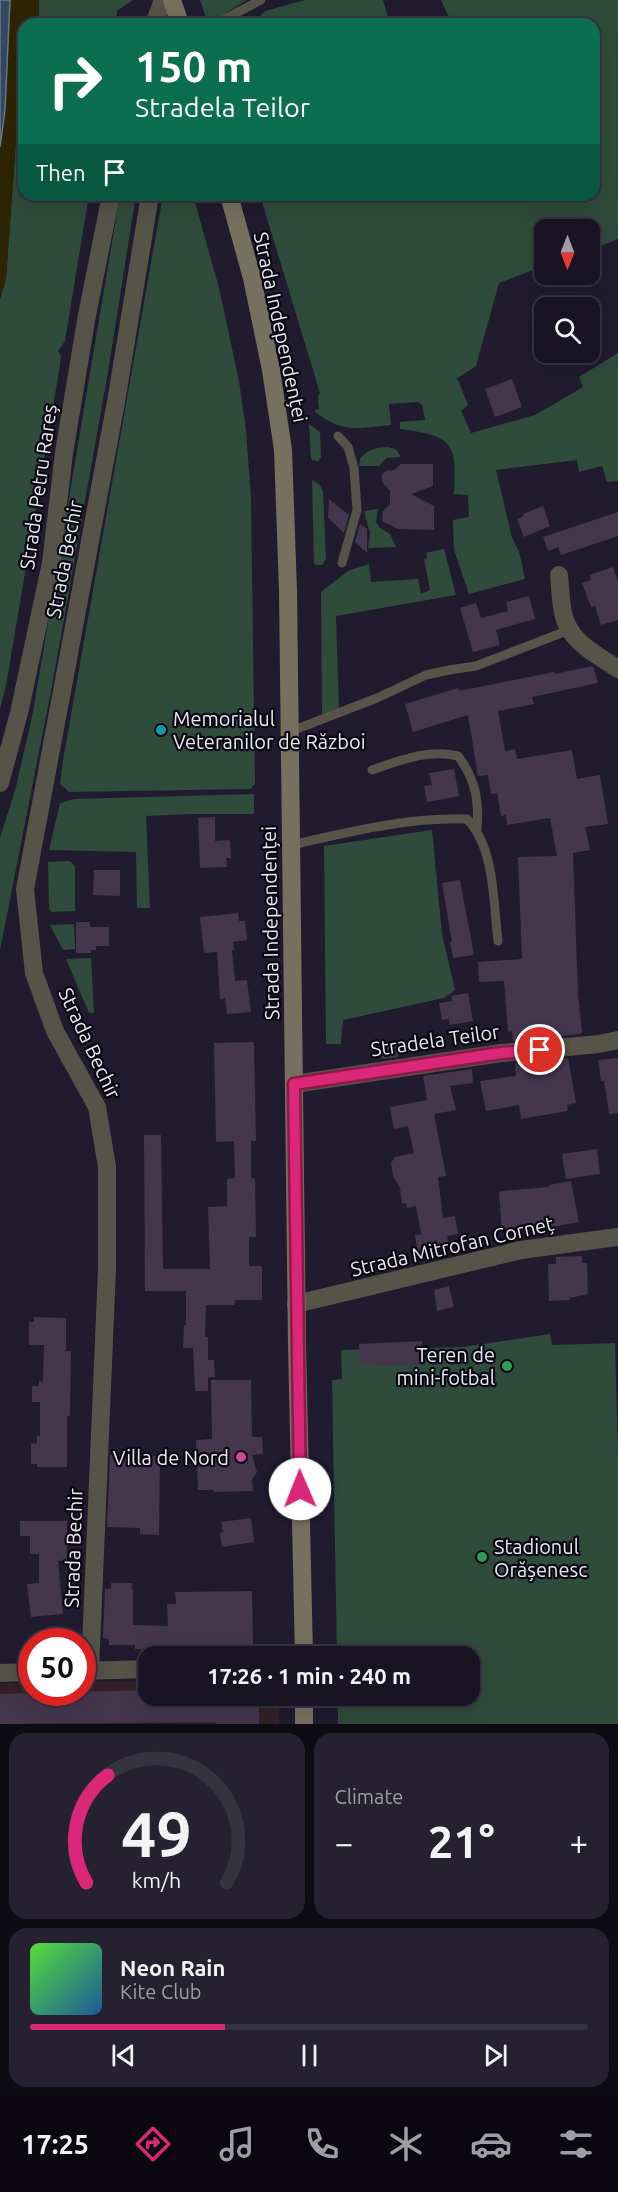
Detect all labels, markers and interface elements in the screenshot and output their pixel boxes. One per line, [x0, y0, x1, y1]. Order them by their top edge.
icon: right [36, 42, 114, 120]
text: 150 m [135, 43, 252, 90]
text: Stradela Teilor [135, 92, 310, 122]
icon: arrive [98, 156, 131, 189]
text: Then [36, 160, 86, 185]
north arrow [534, 219, 600, 285]
map controls [534, 219, 600, 363]
street label: Strada Independenței [250, 230, 312, 424]
button: search [534, 297, 600, 363]
street label: Strada Petru Rareș [15, 403, 61, 571]
street label: Strada Bechir [41, 498, 87, 620]
place label: Memorialul Veteranilor de Război [173, 707, 366, 753]
marker: Memorialul Veteranilor de Război [154, 723, 168, 737]
street label: Strada Independenței [257, 826, 283, 1020]
street label: Strada Bechir [54, 984, 126, 1102]
street label: Stradela Teilor [369, 1020, 501, 1060]
pin [514, 1024, 565, 1075]
icon: arrive [523, 1033, 556, 1066]
street label: Strada Mitrofan Corneț [348, 1211, 556, 1281]
place label: Teren de mini-fotbal [396, 1343, 495, 1389]
marker: Teren de mini-fotbal [500, 1359, 514, 1373]
place label: Villa de Nord [113, 1446, 229, 1469]
marker: Villa de Nord [234, 1450, 248, 1464]
position arrow [268, 1457, 332, 1521]
street label: Strada Bechir [59, 1487, 87, 1608]
place label: Stadionul Orășenesc [494, 1535, 588, 1581]
marker: Stadionul Orășenesc [475, 1550, 489, 1564]
speed limit sign: 50 [18, 1628, 96, 1706]
text: 17:26 · 1 min · 240 m [207, 1663, 411, 1688]
text: Climate [335, 1785, 403, 1808]
text: 49 [122, 1799, 192, 1869]
text: 21° [428, 1816, 495, 1867]
text: − [335, 1824, 353, 1861]
text: + [569, 1824, 588, 1861]
text: km/h [132, 1868, 181, 1892]
text: Neon Rain [120, 1955, 225, 1980]
text: Kite Club [120, 1980, 202, 2003]
icon: previous [107, 2039, 140, 2072]
icon: pause [293, 2039, 326, 2072]
icon: next [479, 2039, 512, 2072]
icon: directions [132, 2123, 174, 2165]
icon: music [216, 2123, 258, 2165]
icon: phone [301, 2123, 343, 2165]
icon: climate [385, 2123, 427, 2165]
icon: car [470, 2123, 512, 2165]
icon: filters [555, 2123, 597, 2165]
text: 17:25 [21, 2129, 89, 2159]

